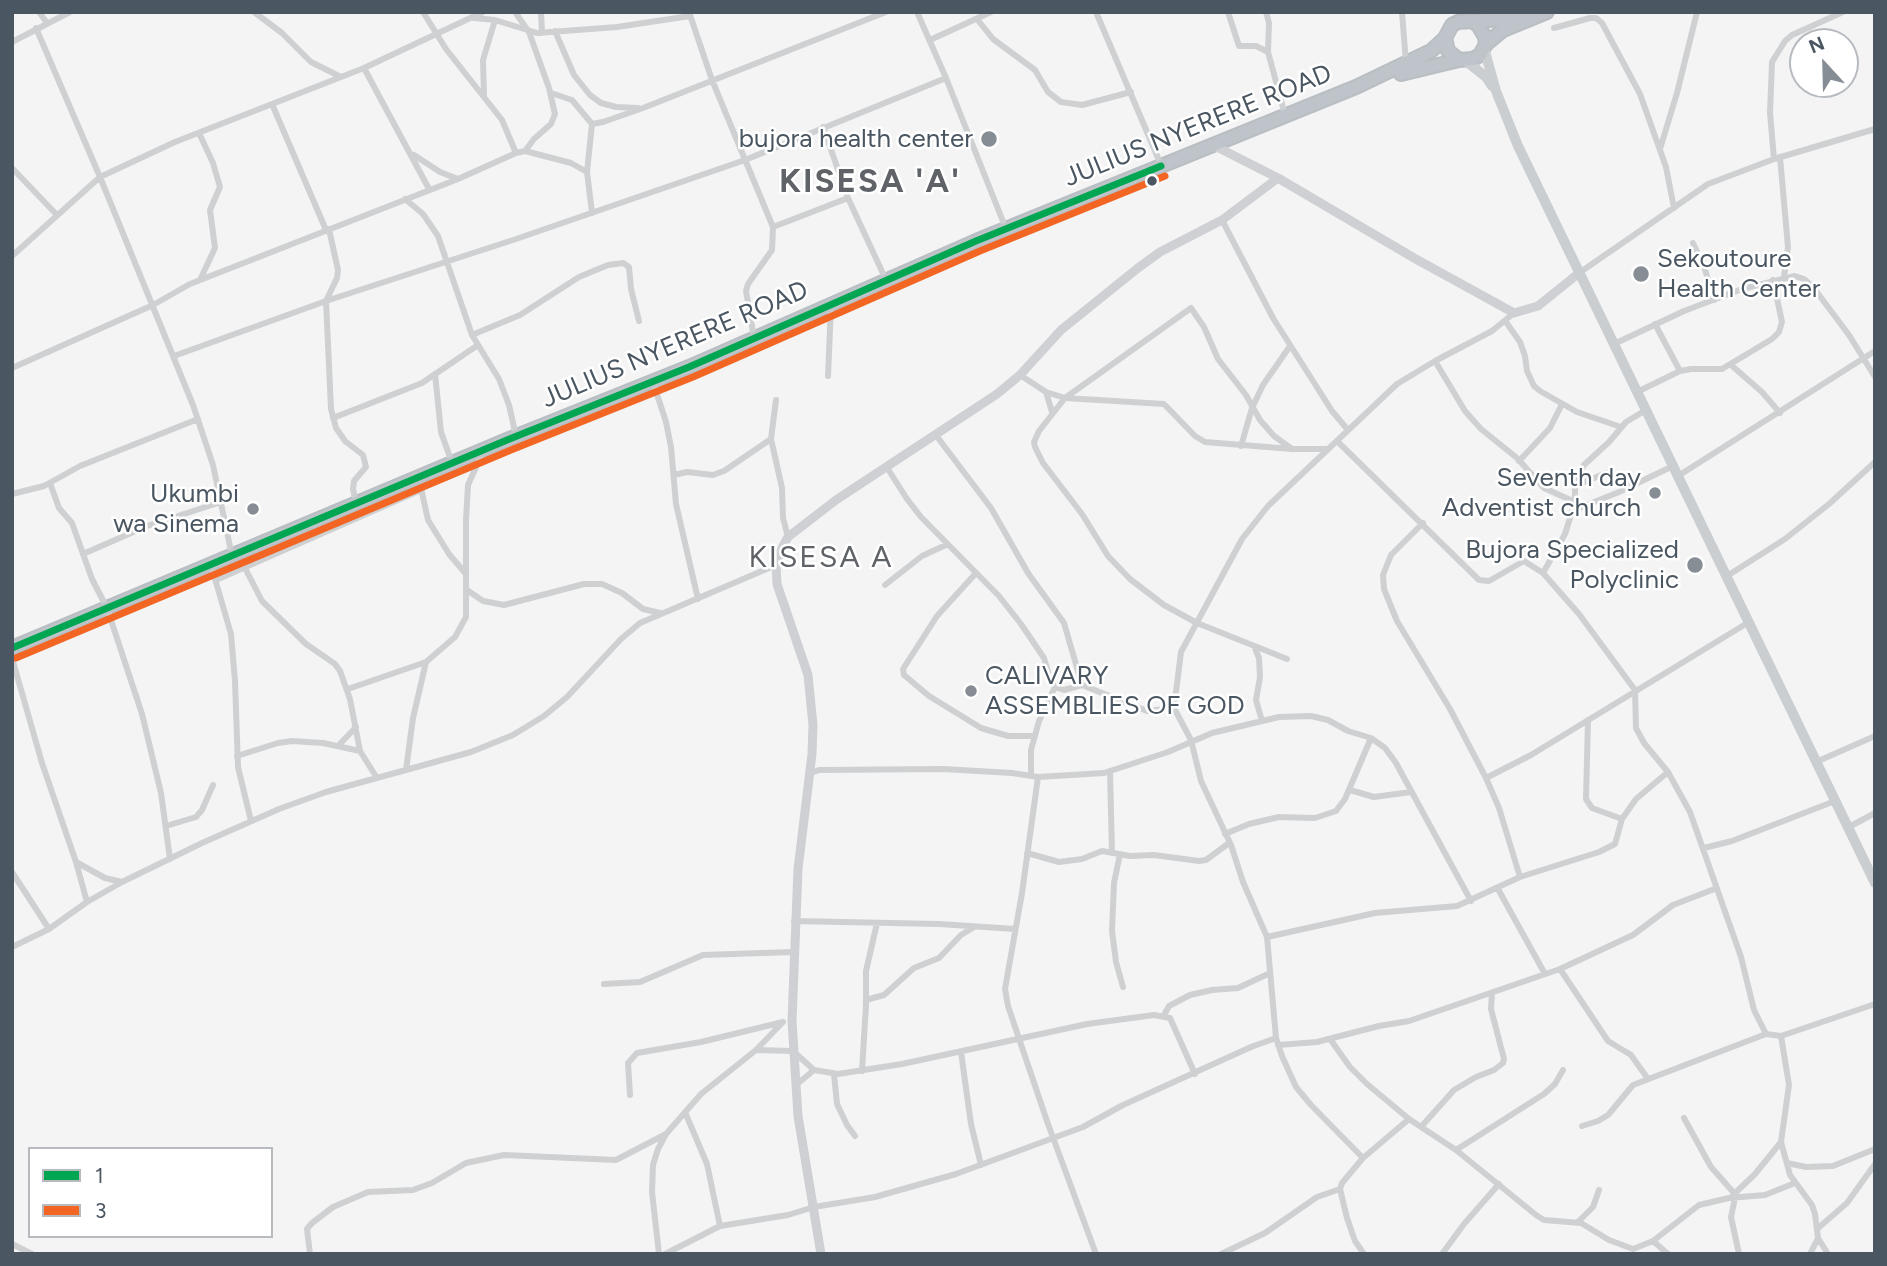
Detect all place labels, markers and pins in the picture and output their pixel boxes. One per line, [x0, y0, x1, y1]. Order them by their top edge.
place label: bujora health center [739, 123, 973, 155]
marker: bujora health center [979, 129, 999, 149]
unlabelled marker [1145, 174, 1159, 188]
place label: Sekoutoure Health Center [1657, 243, 1821, 304]
marker: Sekoutoure Health Center [1631, 264, 1651, 284]
place label: Seventh day Adventist church [1442, 462, 1641, 524]
place label: Ukumbi wa Sinema [113, 478, 239, 540]
marker: Seventh day Adventist church [1647, 485, 1663, 501]
marker: Ukumbi wa Sinema [245, 501, 261, 517]
place label: Bujora Specialized Polyclinic [1465, 534, 1679, 596]
marker: Bujora Specialized Polyclinic [1685, 555, 1705, 575]
place label: CALIVARY ASSEMBLIES OF GOD [985, 660, 1245, 722]
marker: CALIVARY ASSEMBLIES OF GOD [963, 683, 979, 699]

